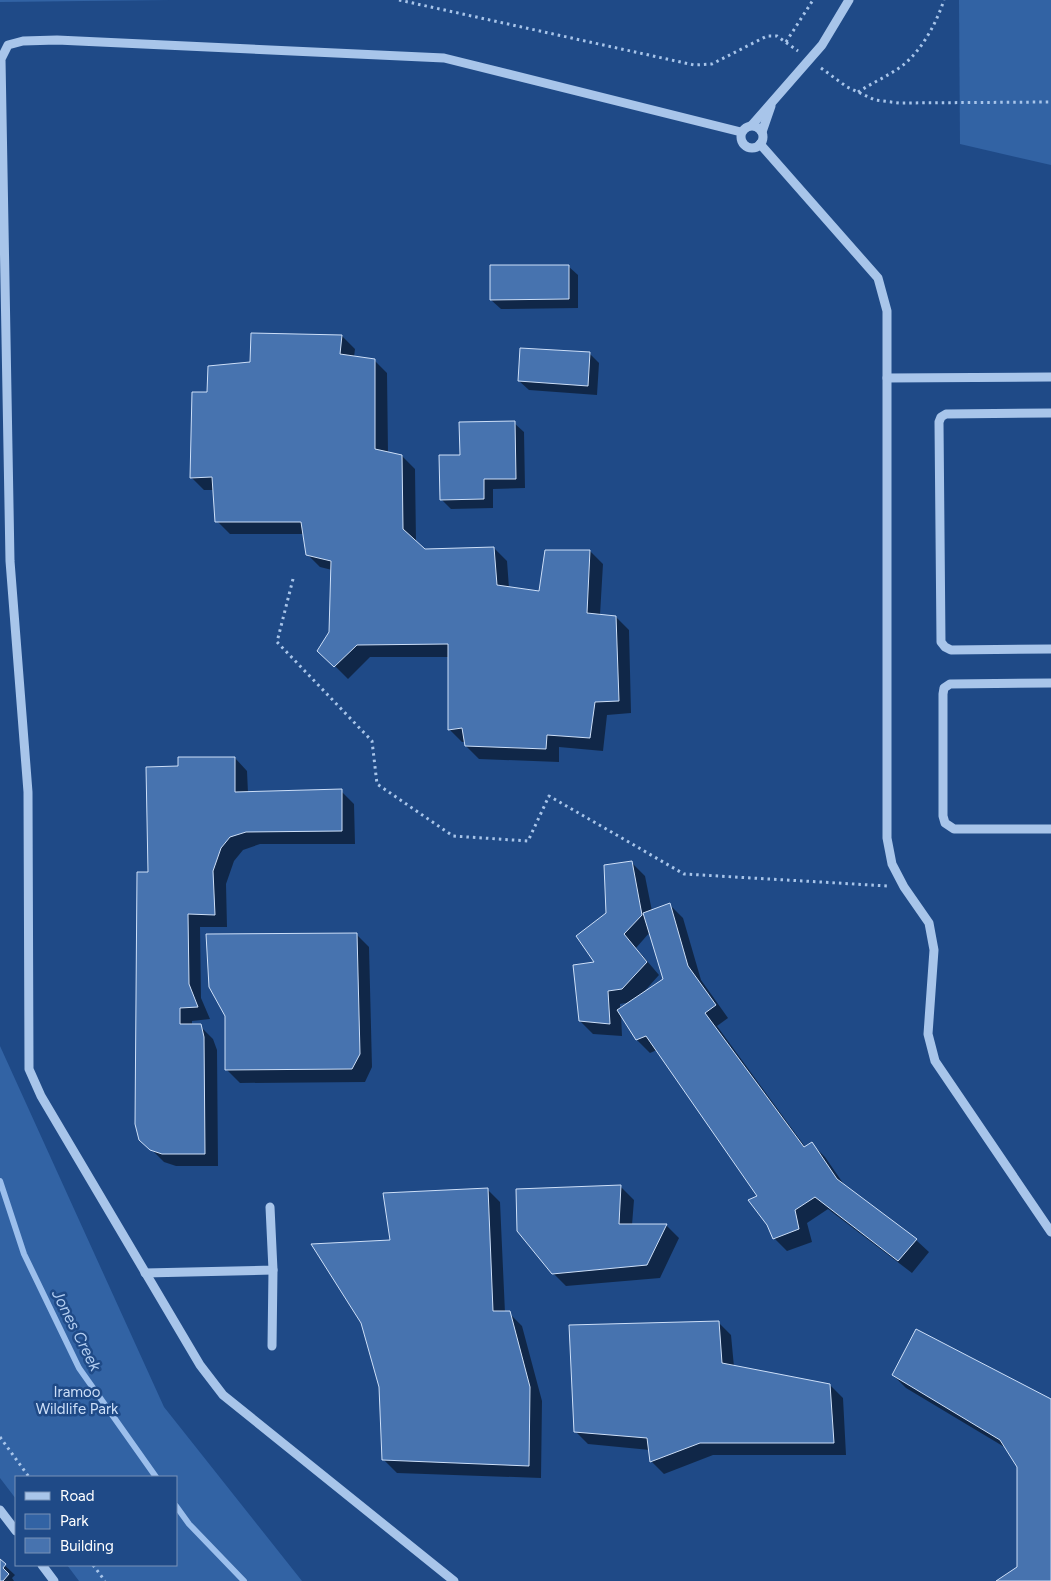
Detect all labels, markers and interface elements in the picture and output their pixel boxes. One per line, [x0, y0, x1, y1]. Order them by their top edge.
water label: Jones Creek [47, 1285, 106, 1375]
park label: Iramoo Wildlife Park [36, 1383, 119, 1418]
legend [15, 1476, 178, 1566]
text: Road [60, 1487, 95, 1505]
text: Park [60, 1512, 89, 1530]
text: Building [60, 1537, 114, 1555]

